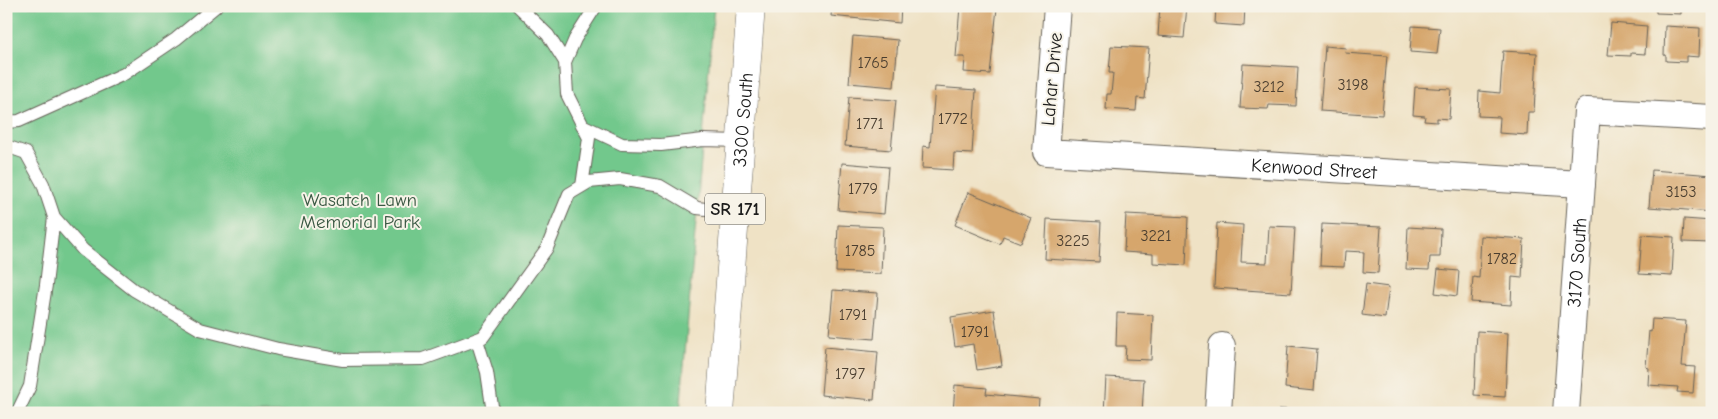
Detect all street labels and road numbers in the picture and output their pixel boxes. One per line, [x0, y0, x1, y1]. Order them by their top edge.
street label: Lahar Drive [1037, 31, 1067, 127]
street label: 3300 South [729, 72, 758, 168]
street label: Kenwood Street [1251, 154, 1378, 184]
road number: SR 171 [705, 193, 765, 224]
street label: 3170 South [1563, 217, 1592, 308]

